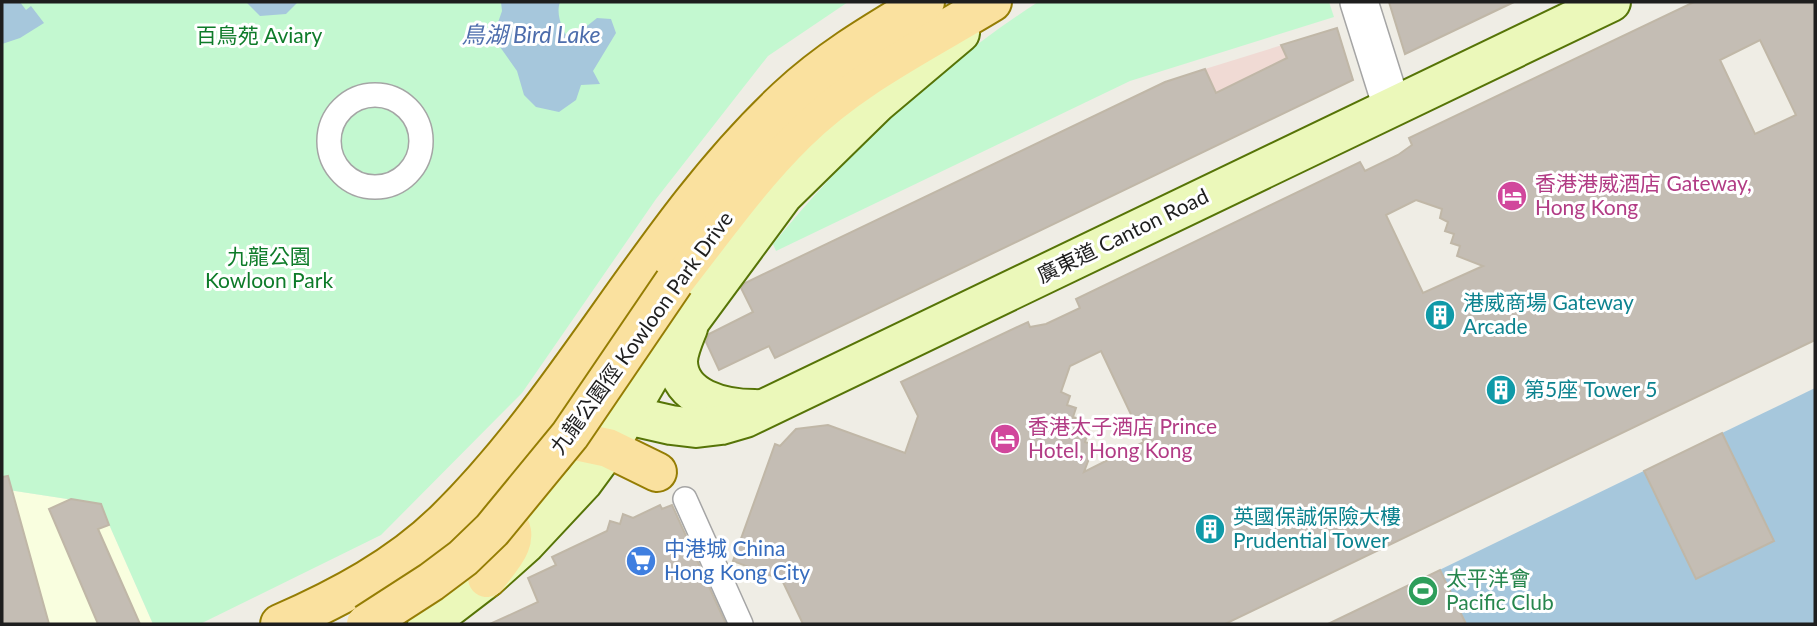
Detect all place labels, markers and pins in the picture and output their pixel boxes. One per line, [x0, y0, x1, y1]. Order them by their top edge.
place label: 香港港威酒店 Gateway, Hong Kong [1535, 170, 1752, 219]
hotel icon: 香港港威酒店 Gateway, Hong Kong [1495, 179, 1529, 213]
place label: 港威商場 Gateway Arcade [1463, 289, 1634, 338]
building icon: 港威商場 Gateway Arcade [1423, 298, 1457, 332]
building icon: 第5座 Tower 5 [1484, 373, 1518, 407]
place label: 第5座 Tower 5 [1524, 376, 1657, 401]
place label: 香港太子酒店 Prince Hotel, Hong Kong [1028, 413, 1217, 462]
hotel icon: 香港太子酒店 Prince Hotel, Hong Kong [988, 422, 1022, 456]
place label: 英國保誠保險大樓 Prudential Tower [1233, 503, 1401, 552]
building icon: 英國保誠保險大樓 Prudential Tower [1193, 512, 1227, 546]
place label: 中港城 China Hong Kong City [664, 535, 810, 584]
supermarket icon: 中港城 China Hong Kong City [624, 544, 658, 578]
place label: 太平洋會 Pacific Club [1446, 565, 1554, 614]
sports icon: 太平洋會 Pacific Club [1406, 574, 1440, 608]

